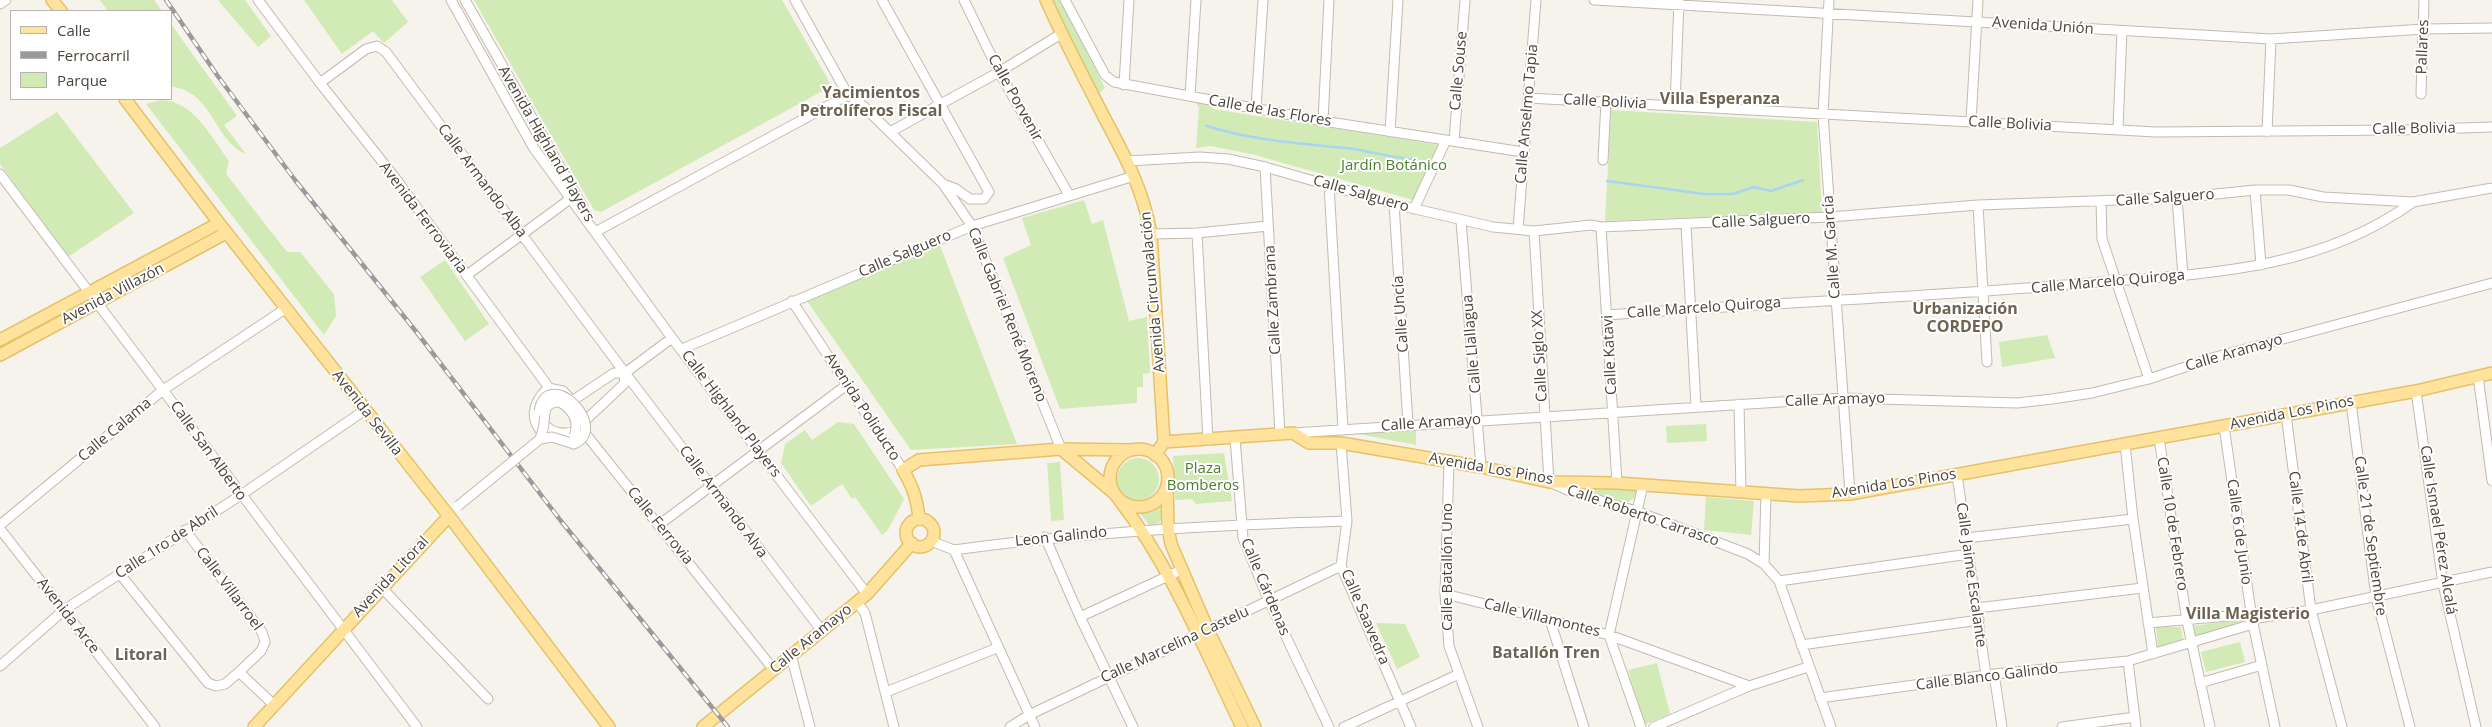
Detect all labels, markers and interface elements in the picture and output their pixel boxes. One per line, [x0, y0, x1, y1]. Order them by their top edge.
legend [10, 10, 172, 100]
street label: Avenida Unión [1992, 13, 2094, 39]
street label: Pallares [2413, 19, 2433, 75]
text: Calle [57, 20, 91, 40]
street label: Calle Souse [1447, 31, 1471, 111]
street label: Calle Anselmo Tapia [1512, 43, 1542, 185]
text: Ferrocarril [57, 45, 130, 65]
street label: Calle Porvenir [984, 51, 1046, 145]
street label: Avenida Highland Players [494, 63, 598, 225]
text: Parque [57, 70, 107, 90]
district label: Yacimientos Petrolíferos Fiscal [800, 83, 942, 121]
district label: Villa Esperanza [1660, 89, 1780, 109]
street label: Calle de las Flores [1207, 91, 1333, 131]
street label: Calle Bolivia [1563, 91, 1647, 113]
street label: Calle Bolivia [1968, 113, 2052, 135]
street label: Calle Bolivia [2372, 119, 2456, 139]
street label: Calle Armando Alba [433, 121, 531, 241]
park label: Jardín Botánico [1341, 157, 1447, 175]
street label: Avenida Ferroviaria [375, 159, 471, 277]
street label: Calle Salguero [1311, 172, 1411, 216]
street label: Calle Salguero [2115, 186, 2215, 210]
street label: Calle M. García [1819, 195, 1845, 299]
street label: Calle Salguero [1711, 209, 1811, 233]
street label: Avenida Circunvalación [1137, 211, 1169, 373]
street label: Calle Gabriel René Moreno [964, 225, 1050, 405]
street label: Calle Salguero [856, 226, 954, 282]
street label: Calle Zambrana [1261, 245, 1285, 355]
street label: Avenida Villazón [59, 259, 167, 329]
street label: Calle Marcelo Quiroga [2030, 266, 2186, 298]
street label: Calle Uncía [1389, 275, 1413, 353]
street label: Calle Llallagua [1459, 294, 1485, 394]
street label: Calle Marcelo Quiroga [1626, 294, 1782, 322]
district label: Urbanización CORDEPO [1912, 299, 2018, 337]
street label: Calle Siglo XX [1529, 310, 1551, 402]
street label: Calle Katavi [1599, 315, 1621, 395]
street label: Calle Aramayo [2183, 331, 2285, 375]
street label: Calle Highland Players [677, 347, 785, 481]
street label: Avenida Poliducto [820, 350, 904, 464]
street label: Avenida Sevilla [328, 367, 406, 459]
street label: Calle Aramayo [1785, 389, 1885, 411]
street label: Avenida Los Pinos [2229, 392, 2355, 434]
street label: Calle Calama [75, 394, 155, 466]
street label: Calle San Alberto [166, 398, 250, 504]
street label: Calle Aramayo [1380, 411, 1482, 435]
street label: Calle Armando Alva [675, 442, 771, 562]
street label: Calle Ismael Pérez Alcalá [2416, 444, 2460, 616]
street label: Avenida Los Pinos [1427, 449, 1555, 489]
street label: Calle 21 de Septiembre [2350, 455, 2390, 617]
street label: Calle 10 de Febrero [2153, 456, 2191, 592]
park label: Plaza Bomberos [1167, 460, 1239, 495]
street label: Avenida Los Pinos [1830, 465, 1958, 503]
street label: Calle 14 de Abril [2284, 470, 2316, 584]
street label: Calle 6 de Junio [2223, 478, 2255, 586]
street label: Calle Roberto Carrasco [1565, 481, 1721, 551]
street label: Calle Ferrovia [623, 484, 697, 568]
street label: Calle Jaime Escalante [1952, 501, 1990, 649]
street label: Calle 1ro de Abril [112, 503, 222, 583]
street label: Calle Batallón Uno [1439, 503, 1457, 631]
street label: Leon Galindo [1014, 523, 1108, 551]
street label: Avenida Litoral [349, 533, 433, 621]
street label: Calle Cárdenas [1236, 536, 1294, 638]
street label: Calle Villarroel [192, 544, 266, 634]
street label: Calle Saavedra [1337, 566, 1393, 668]
street label: Avenida Arce [33, 575, 103, 657]
street label: Calle Villamontes [1482, 595, 1602, 641]
street label: Calle Aramayo [766, 600, 856, 678]
street label: Calle Marcelina Castelu [1098, 603, 1252, 687]
district label: Villa Magisterio [2186, 604, 2310, 624]
district label: Batallón Tren [1492, 643, 1600, 663]
district label: Litoral [115, 645, 167, 665]
street label: Calle Blanco Galindo [1915, 659, 2059, 695]

